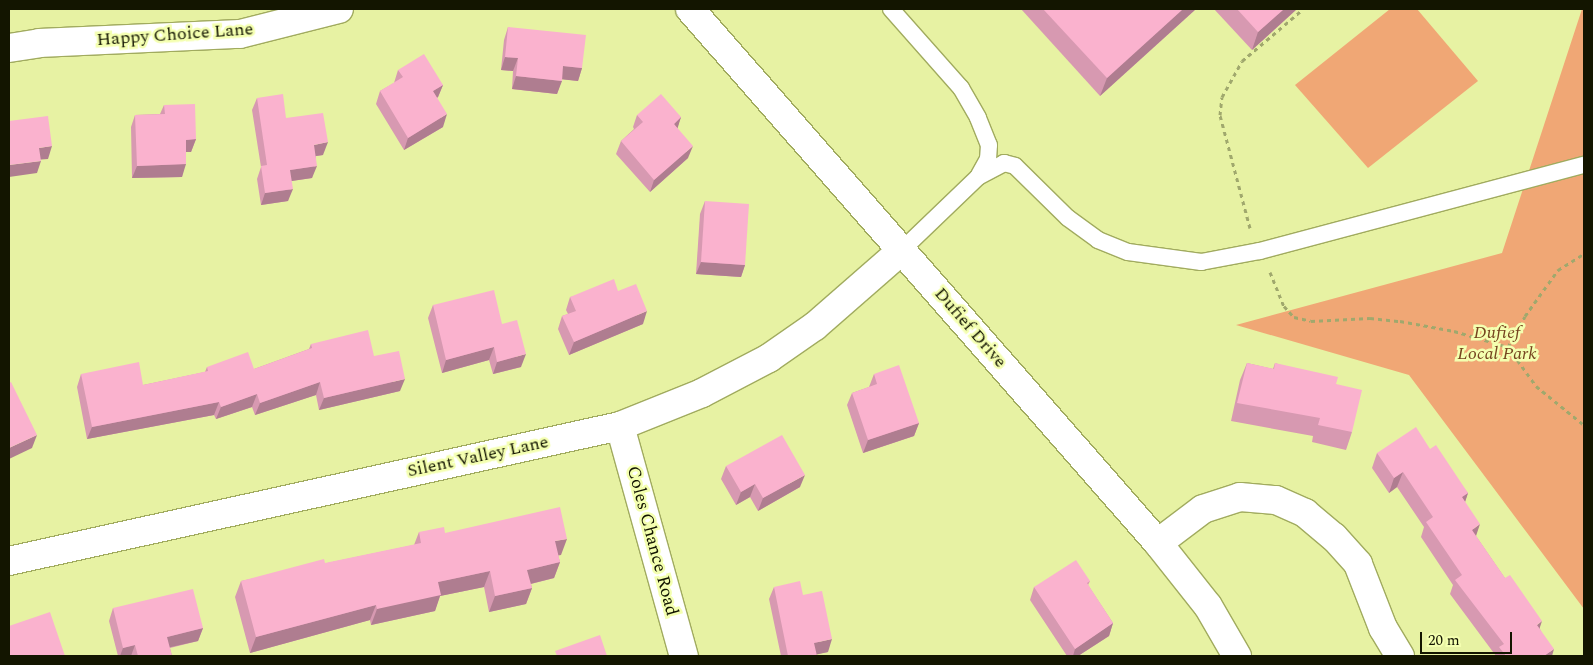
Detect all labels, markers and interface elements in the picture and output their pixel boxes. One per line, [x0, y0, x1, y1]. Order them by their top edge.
street label: Happy Choice Lane [96, 19, 254, 51]
street label: Dufief Drive [929, 283, 1011, 373]
park label: Dufief Local Park [1457, 323, 1537, 366]
street label: Silent Valley Lane [406, 432, 550, 482]
street label: Coles Chance Road [622, 464, 682, 618]
scale bar [1423, 622, 1516, 654]
text: 20 m [1428, 629, 1460, 652]

